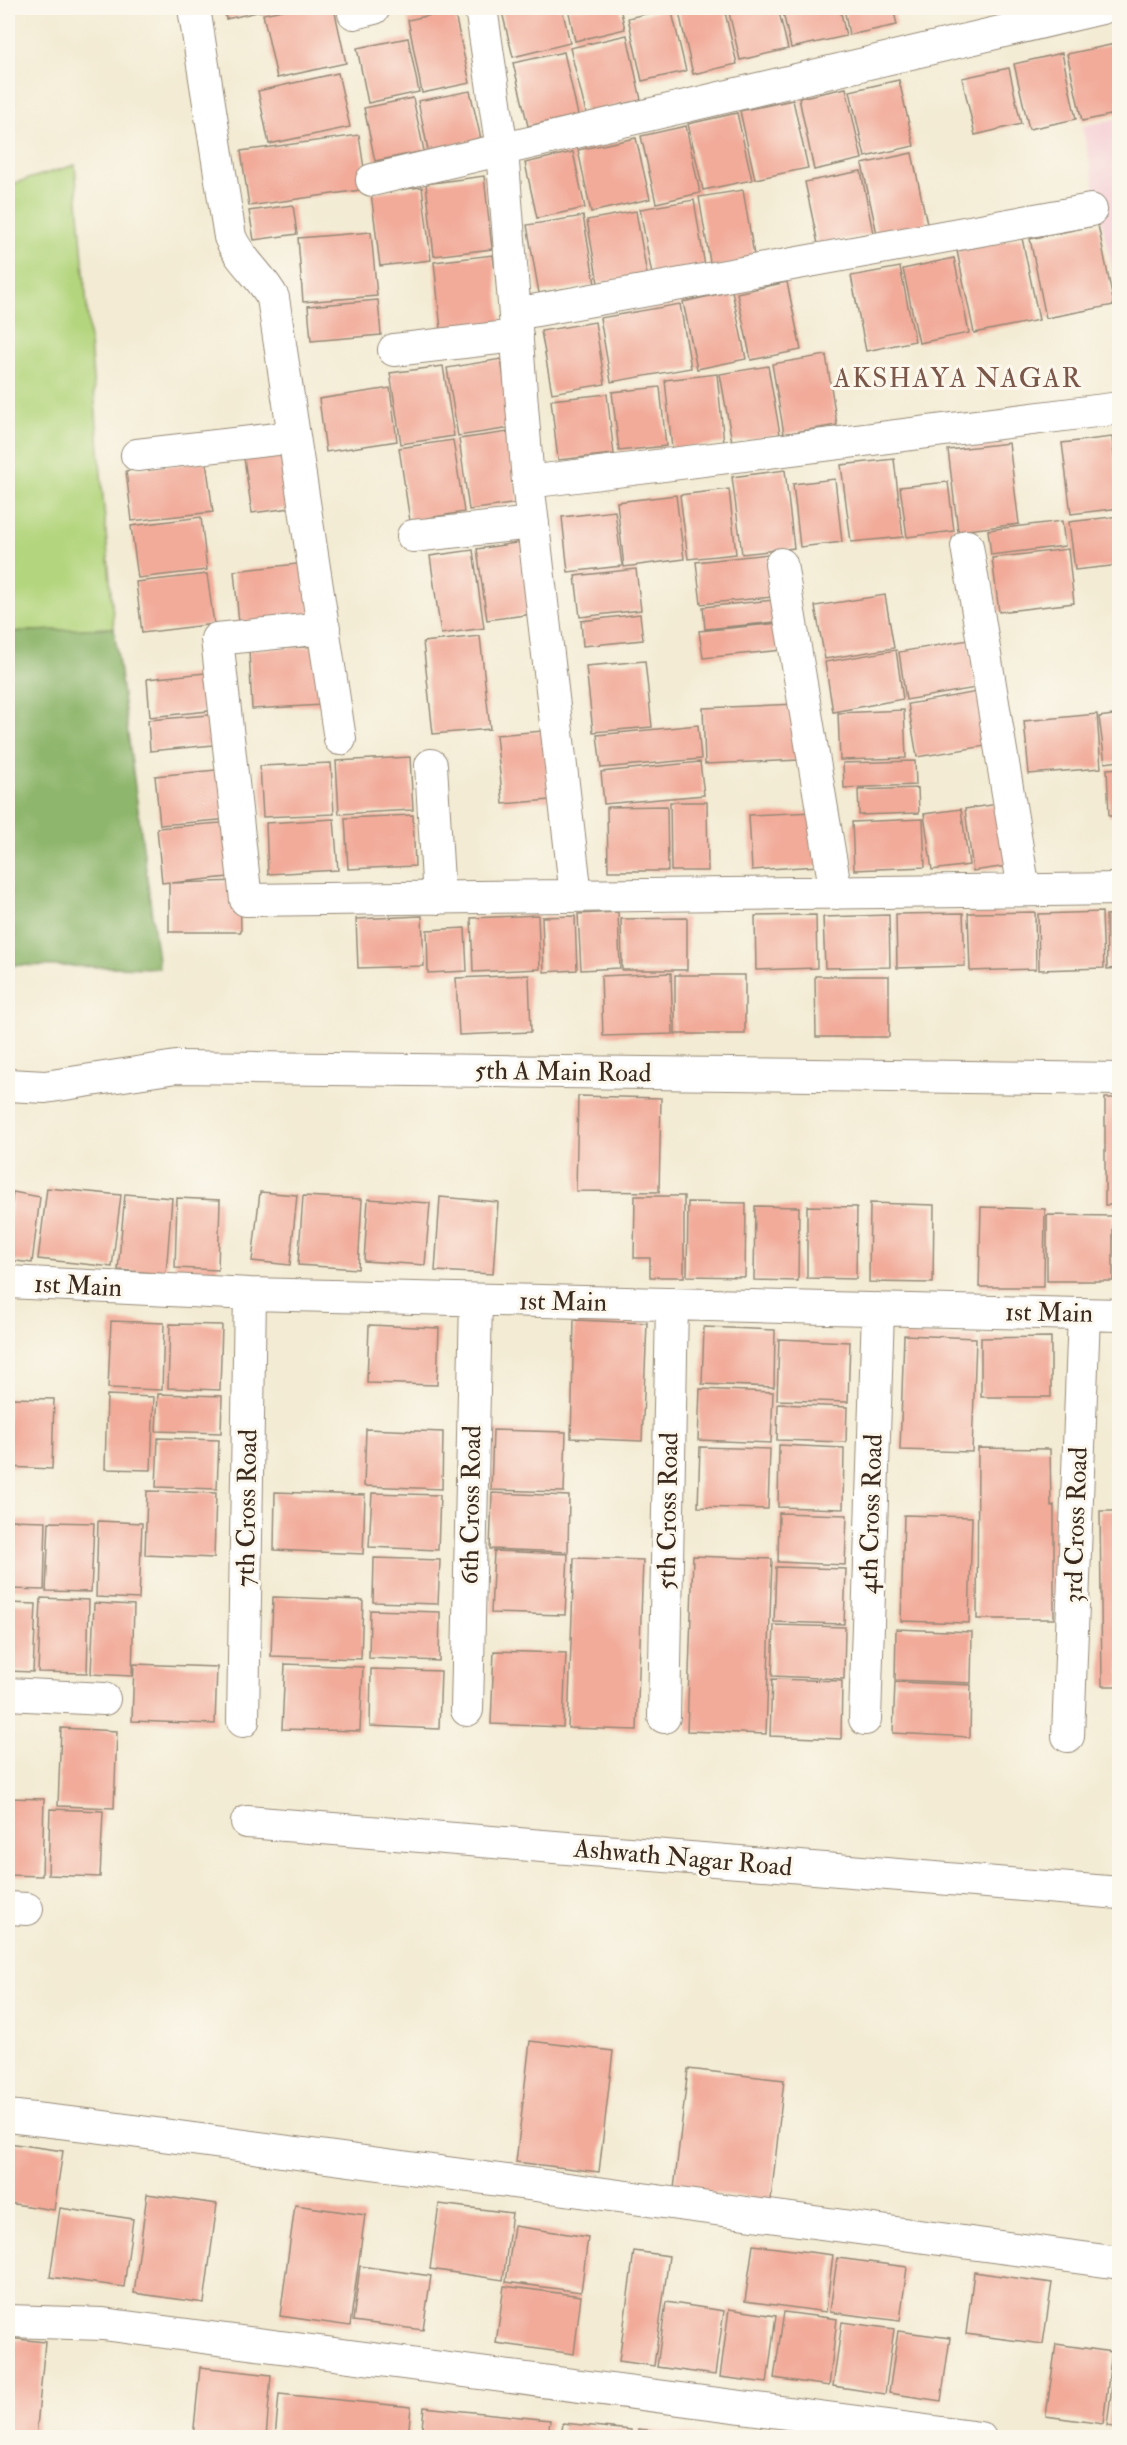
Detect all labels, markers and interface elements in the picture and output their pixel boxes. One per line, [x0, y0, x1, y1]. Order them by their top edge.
district label: AKSHAYA NAGAR [833, 362, 1082, 395]
street label: 5th A Main Road [474, 1054, 652, 1090]
street label: 1st Main [33, 1268, 123, 1304]
street label: 1st Main [519, 1285, 607, 1319]
street label: 1st Main [1005, 1296, 1093, 1330]
street label: 6th Cross Road [454, 1425, 488, 1585]
street label: 7th Cross Road [230, 1429, 264, 1587]
street label: 5th Cross Road [651, 1432, 685, 1590]
street label: 4th Cross Road [852, 1433, 890, 1595]
street label: 3rd Cross Road [1057, 1446, 1095, 1604]
street label: Ashwath Nagar Road [571, 1832, 794, 1884]

